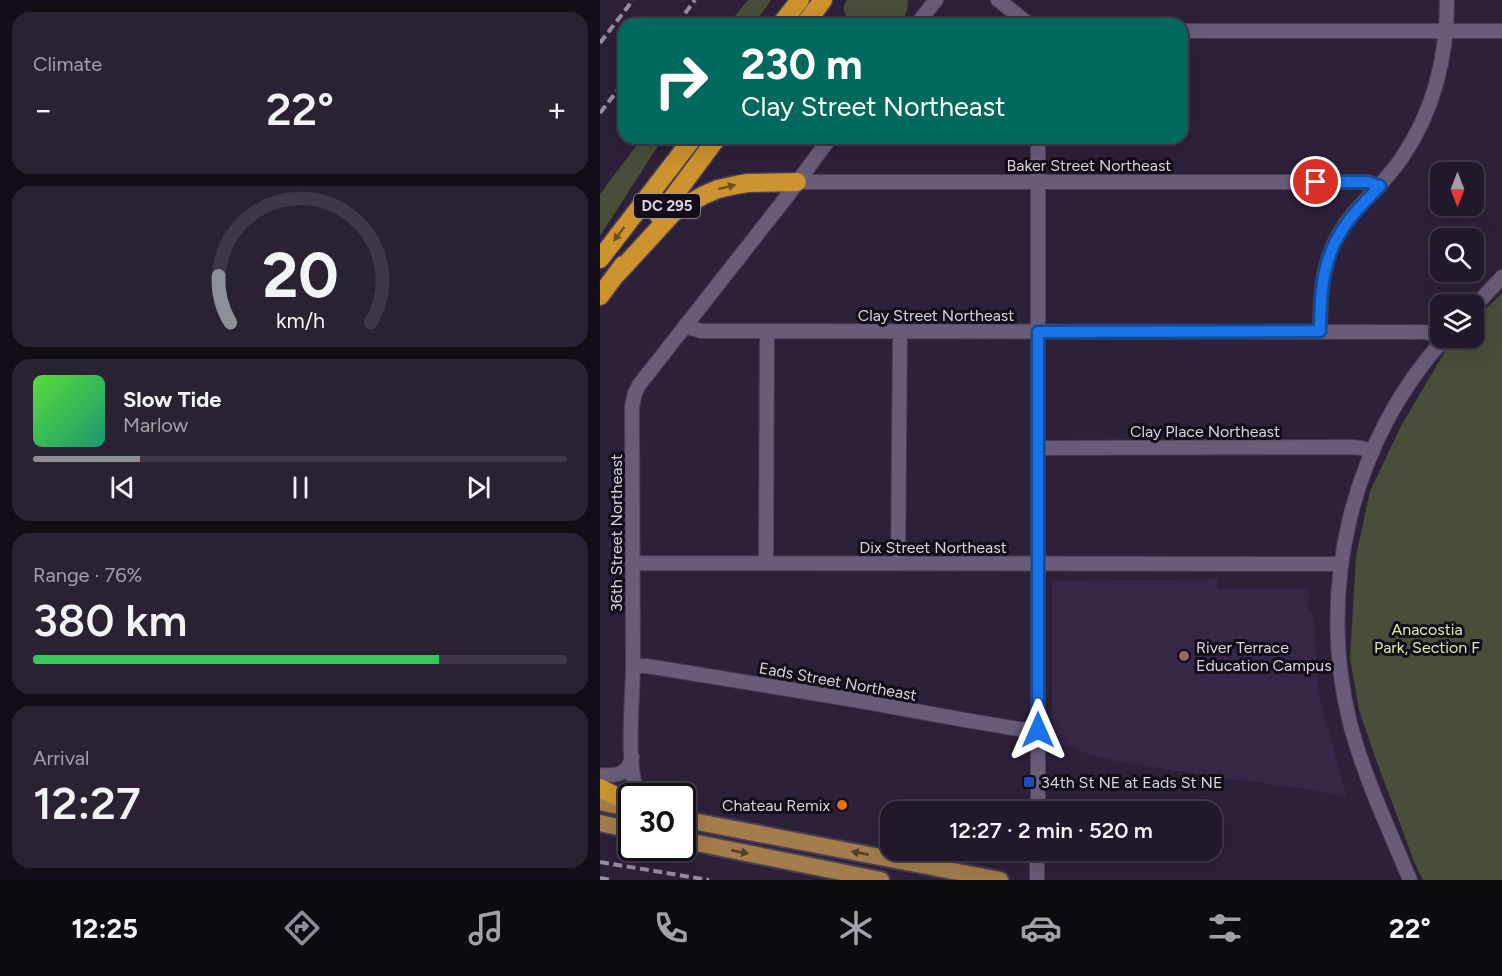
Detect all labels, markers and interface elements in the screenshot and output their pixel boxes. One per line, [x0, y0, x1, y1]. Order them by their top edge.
text: 230 m [741, 39, 863, 90]
icon: right [642, 42, 720, 120]
text: Climate [33, 52, 102, 76]
text: 22° [266, 82, 334, 136]
text: − [33, 90, 54, 129]
text: + [546, 90, 567, 129]
text: Clay Street Northeast [741, 90, 1005, 123]
street label: Baker Street Northeast [1007, 156, 1171, 175]
pin [1290, 156, 1341, 207]
north arrow [1430, 162, 1484, 216]
map controls [1430, 162, 1484, 348]
icon: arrive [1299, 165, 1332, 198]
one-way arrow [717, 182, 736, 192]
road number: DC 295 [634, 194, 700, 218]
one-way arrow [612, 226, 625, 242]
button: search [1430, 228, 1484, 282]
text: 20 [262, 239, 338, 314]
button: layers [1430, 294, 1484, 348]
street label: Clay Street Northeast [858, 306, 1014, 325]
text: km/h [276, 309, 324, 334]
text: Slow Tide [123, 386, 222, 413]
text: Marlow [123, 413, 188, 437]
street label: Clay Place Northeast [1130, 422, 1280, 441]
street label: 36th Street Northeast [607, 454, 626, 612]
icon: previous [106, 471, 139, 504]
icon: pause [284, 471, 317, 504]
icon: next [462, 471, 495, 504]
street label: Dix Street Northeast [859, 538, 1007, 557]
text: Range · 76% [33, 563, 142, 587]
text: 380 km [33, 593, 187, 647]
park label: Anacostia Park, Section F [1374, 620, 1480, 657]
place label: River Terrace Education Campus [1196, 638, 1332, 675]
marker: River Terrace Education Campus [1177, 649, 1191, 663]
street label: Eads Street Northeast [758, 658, 918, 705]
position arrow [1006, 698, 1070, 762]
text: Arrival [33, 746, 89, 770]
place label: 34th St NE at Eads St NE [1041, 773, 1222, 792]
marker: 34th St NE at Eads St NE [1022, 775, 1036, 789]
text: 12:27 [33, 776, 141, 830]
speed limit sign: 30 [618, 783, 696, 861]
place label: Chateau Remix [722, 796, 830, 815]
marker: Chateau Remix [835, 798, 849, 812]
text: 12:27 · 2 min · 520 m [949, 817, 1153, 844]
one-way arrow [731, 848, 750, 857]
one-way arrow [851, 848, 870, 857]
icon: directions [281, 907, 323, 949]
icon: music [465, 907, 507, 949]
icon: phone [650, 907, 692, 949]
icon: climate [835, 907, 877, 949]
icon: car [1020, 907, 1062, 949]
icon: filters [1204, 907, 1246, 949]
text: 12:25 [71, 912, 138, 945]
text: 22° [1389, 912, 1431, 945]

